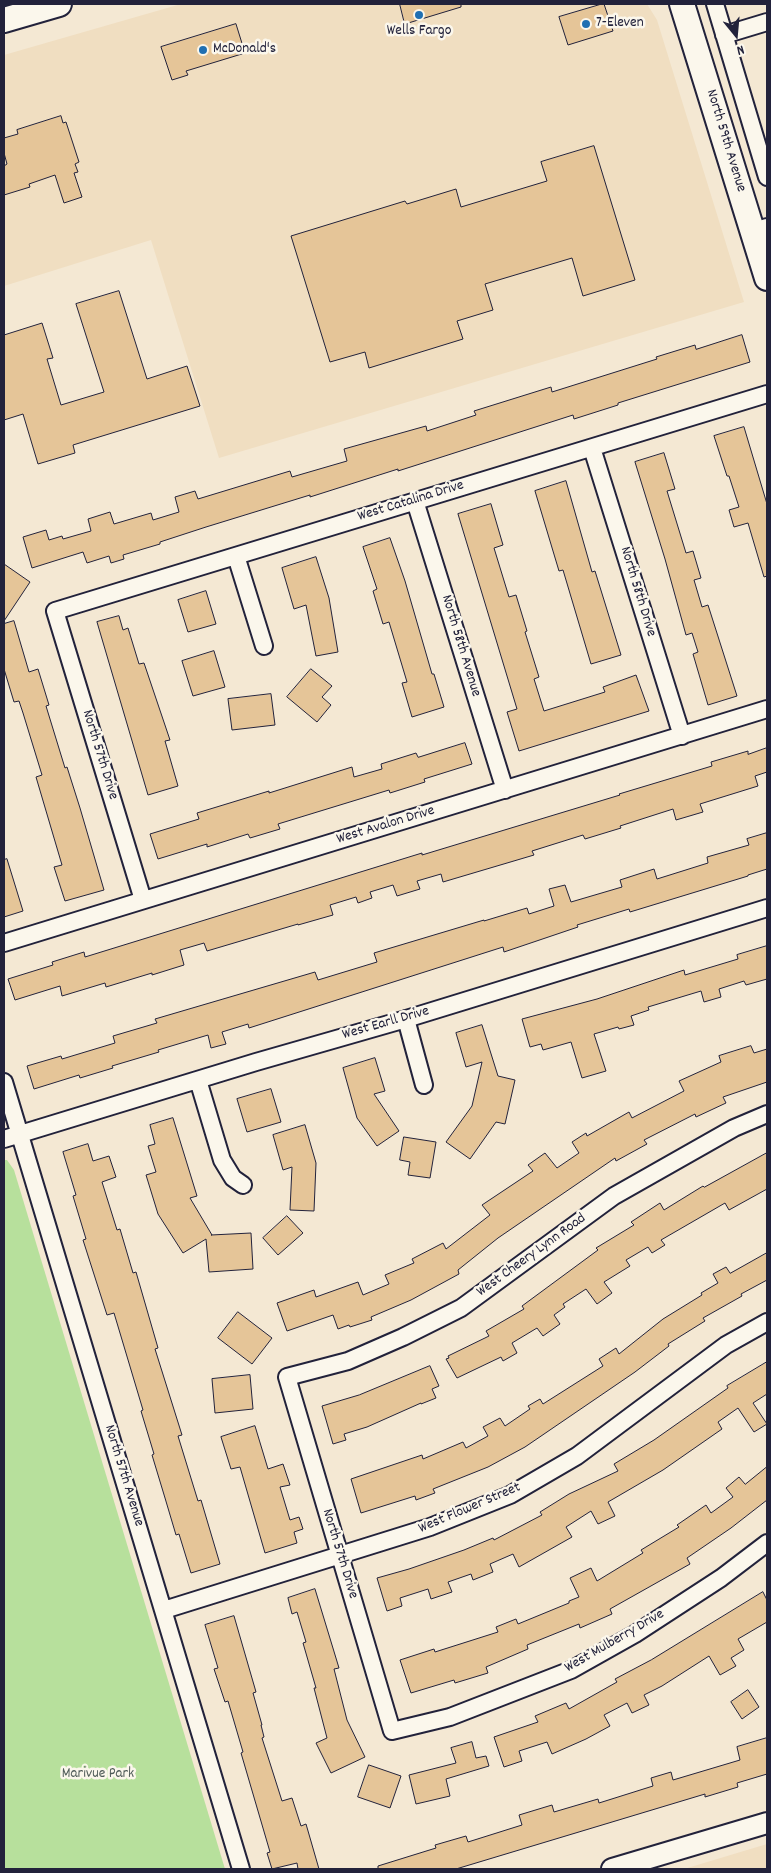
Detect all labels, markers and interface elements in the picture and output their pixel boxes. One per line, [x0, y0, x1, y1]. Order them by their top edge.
marker: Wells Fargo [413, 9, 425, 21]
north arrow [711, 10, 761, 60]
place label: 7-Eleven [596, 15, 644, 33]
marker: 7-Eleven [580, 18, 592, 30]
place label: Wells Fargo [387, 23, 451, 41]
text: N [734, 39, 747, 60]
place label: McDonald's [213, 41, 276, 59]
marker: McDonald's [197, 44, 209, 56]
street label: North 59th Avenue [701, 88, 749, 194]
street label: West Catalina Drive [356, 477, 466, 527]
street label: North 58th Drive [615, 545, 659, 639]
street label: North 58th Avenue [436, 593, 484, 699]
street label: North 57th Drive [77, 708, 121, 802]
street label: West Avalon Drive [335, 803, 437, 849]
street label: West Earll Drive [341, 1003, 431, 1045]
street label: West Cheery Lynn Road [474, 1210, 590, 1302]
street label: North 57th Avenue [99, 1423, 147, 1529]
street label: West Flower Street [416, 1479, 524, 1539]
street label: North 57th Drive [317, 1507, 361, 1601]
street label: West Mulberry Drive [562, 1606, 668, 1678]
park label: Marivue Park [62, 1766, 134, 1784]

